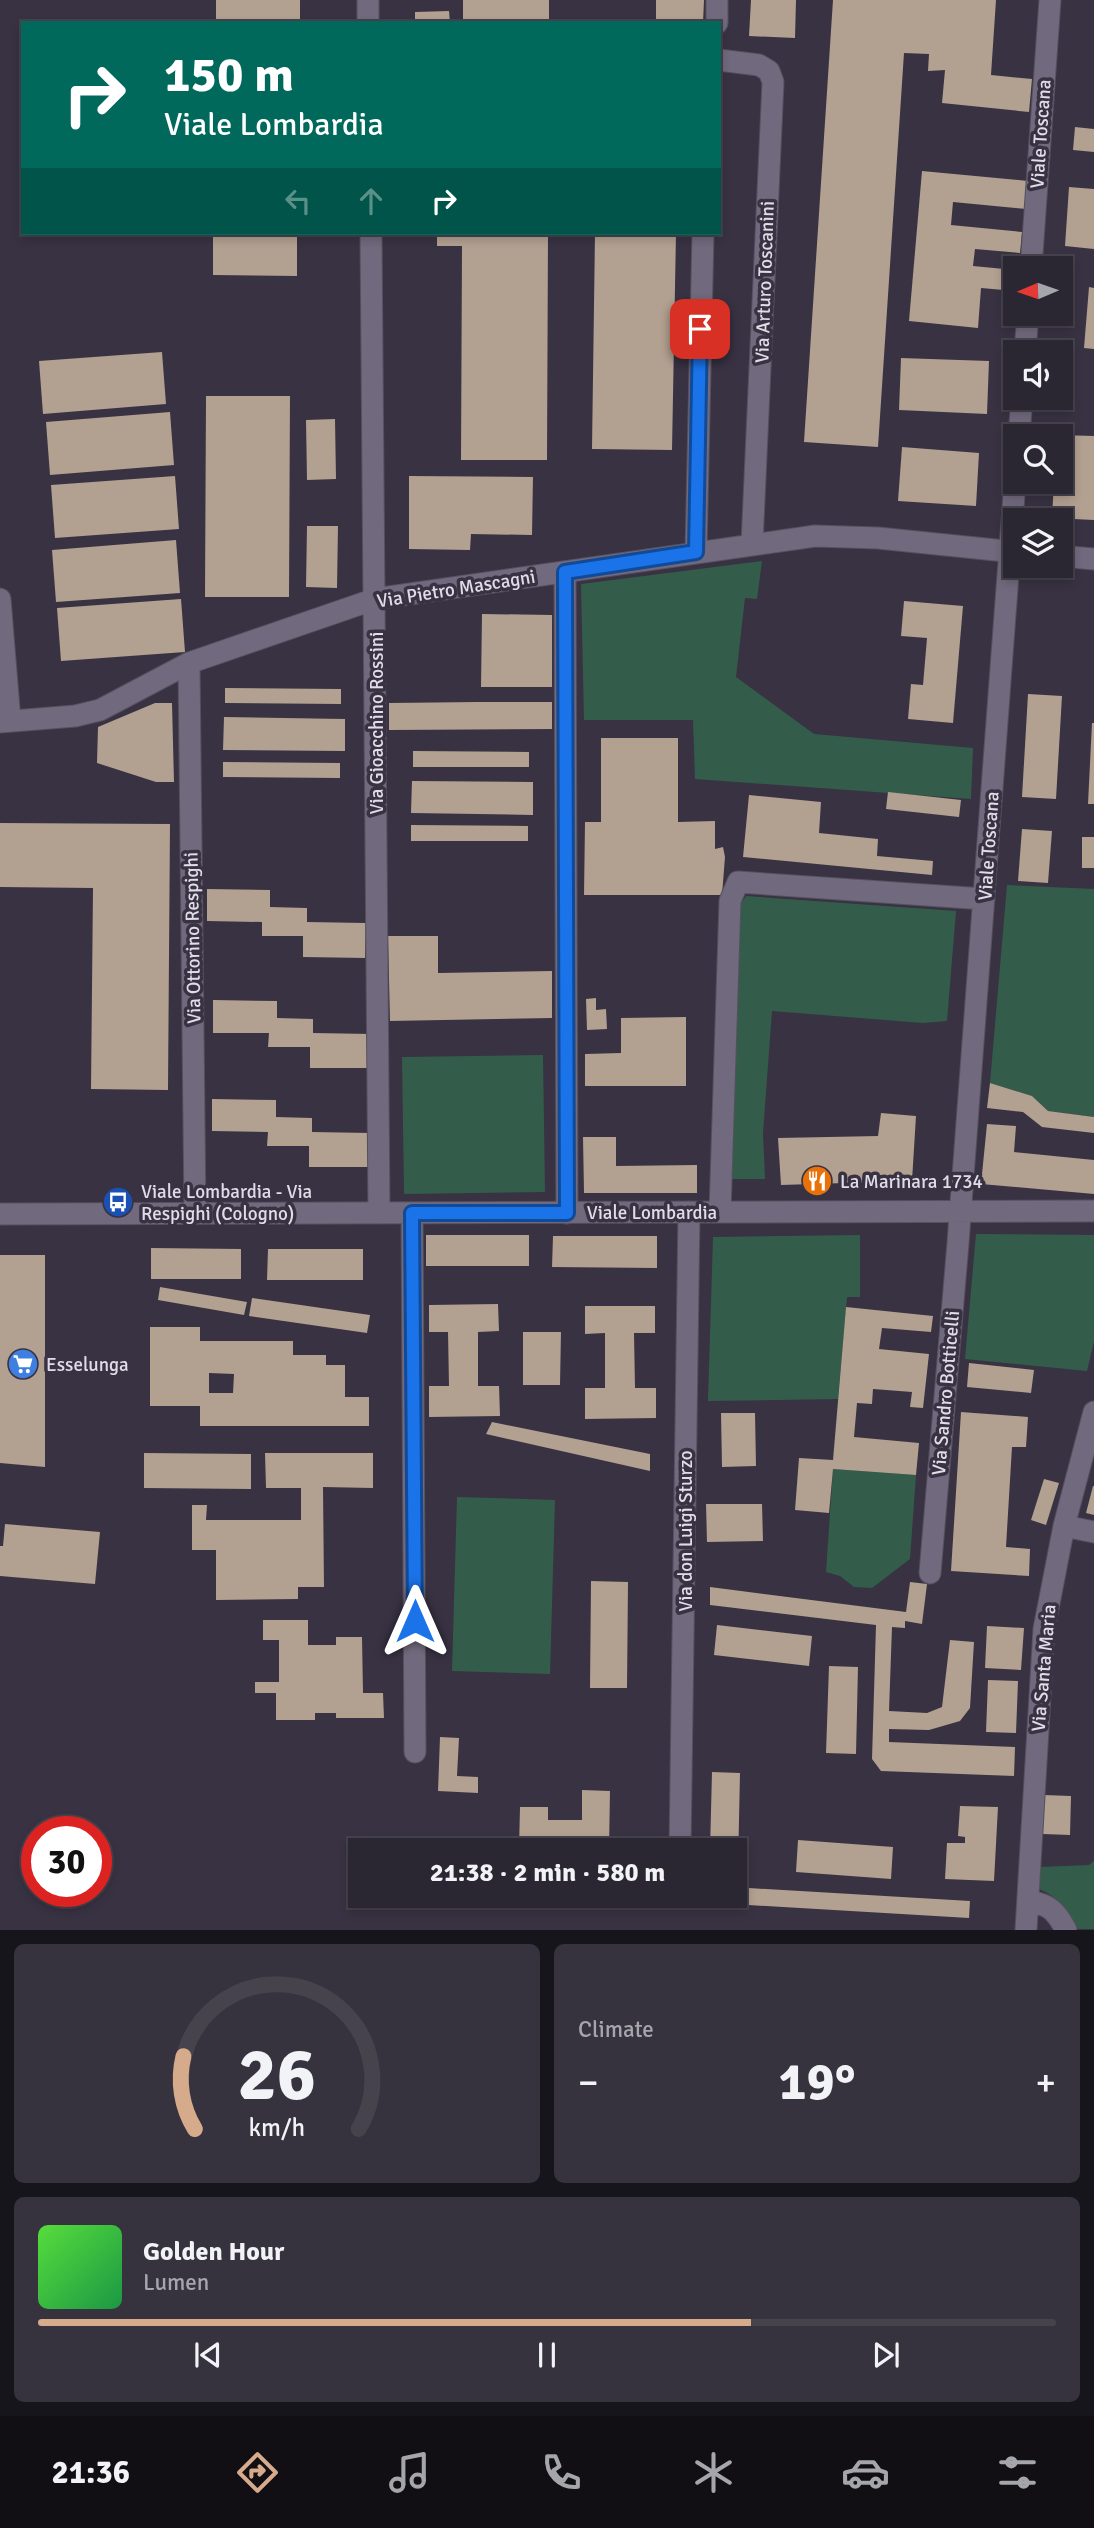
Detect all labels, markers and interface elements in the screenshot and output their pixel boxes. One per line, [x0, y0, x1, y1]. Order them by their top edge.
text: 150 m [164, 45, 294, 105]
icon: right [49, 49, 140, 140]
street label: Viale Toscana [1025, 79, 1057, 189]
text: Viale Lombardia [164, 105, 384, 144]
icon: left [279, 182, 317, 220]
icon: ahead [352, 182, 390, 220]
icon: right [425, 182, 463, 220]
street label: Via Arturo Toscanini [750, 201, 780, 364]
north arrow [1003, 256, 1073, 326]
map controls [1003, 256, 1073, 578]
pin [670, 299, 730, 359]
icon: arrive [681, 310, 719, 348]
button: sound [1003, 340, 1073, 410]
button: search [1003, 424, 1073, 494]
button: layers [1003, 508, 1073, 578]
street label: Via Pietro Mascagni [375, 565, 537, 613]
street label: Via Gioacchino Rossini [365, 632, 389, 814]
street label: Viale Toscana [973, 791, 1005, 901]
street label: Via Ottorino Respighi [180, 852, 206, 1024]
restaurant icon: La Marinara 1734 [800, 1164, 834, 1198]
place label: La Marinara 1734 [840, 1170, 983, 1194]
place label: Viale Lombardia - Via Respighi (Cologno) [141, 1180, 312, 1226]
bus stop icon: Viale Lombardia - Via Respighi (Cologno) [101, 1185, 135, 1219]
street label: Viale Lombardia [587, 1201, 717, 1225]
street label: Via Sandro Botticelli [927, 1310, 965, 1476]
supermarket icon: Esselunga [6, 1347, 40, 1381]
place label: Esselunga [46, 1353, 129, 1377]
street label: Via don Luigi Sturzo [674, 1450, 698, 1612]
position arrow [378, 1584, 452, 1658]
street label: Via Santa Maria [1026, 1603, 1062, 1733]
speed limit sign: 30 [21, 1816, 112, 1907]
text: 21:38 · 2 min · 580 m [430, 1857, 665, 1889]
text: Climate [578, 2015, 654, 2044]
text: 26 [238, 2032, 316, 2121]
text: 19° [779, 2050, 855, 2114]
text: − [578, 2059, 599, 2106]
text: + [1035, 2059, 1056, 2106]
text: km/h [249, 2112, 305, 2143]
text: Golden Hour [143, 2236, 284, 2268]
text: Lumen [143, 2268, 209, 2297]
icon: previous [189, 2336, 227, 2374]
icon: pause [528, 2336, 566, 2374]
icon: next [867, 2336, 905, 2374]
icon: directions [233, 2448, 282, 2497]
icon: music [385, 2448, 434, 2497]
icon: phone [537, 2448, 586, 2497]
icon: climate [689, 2448, 738, 2497]
icon: car [841, 2448, 890, 2497]
icon: filters [993, 2448, 1042, 2497]
text: 21:36 [52, 2453, 130, 2492]

